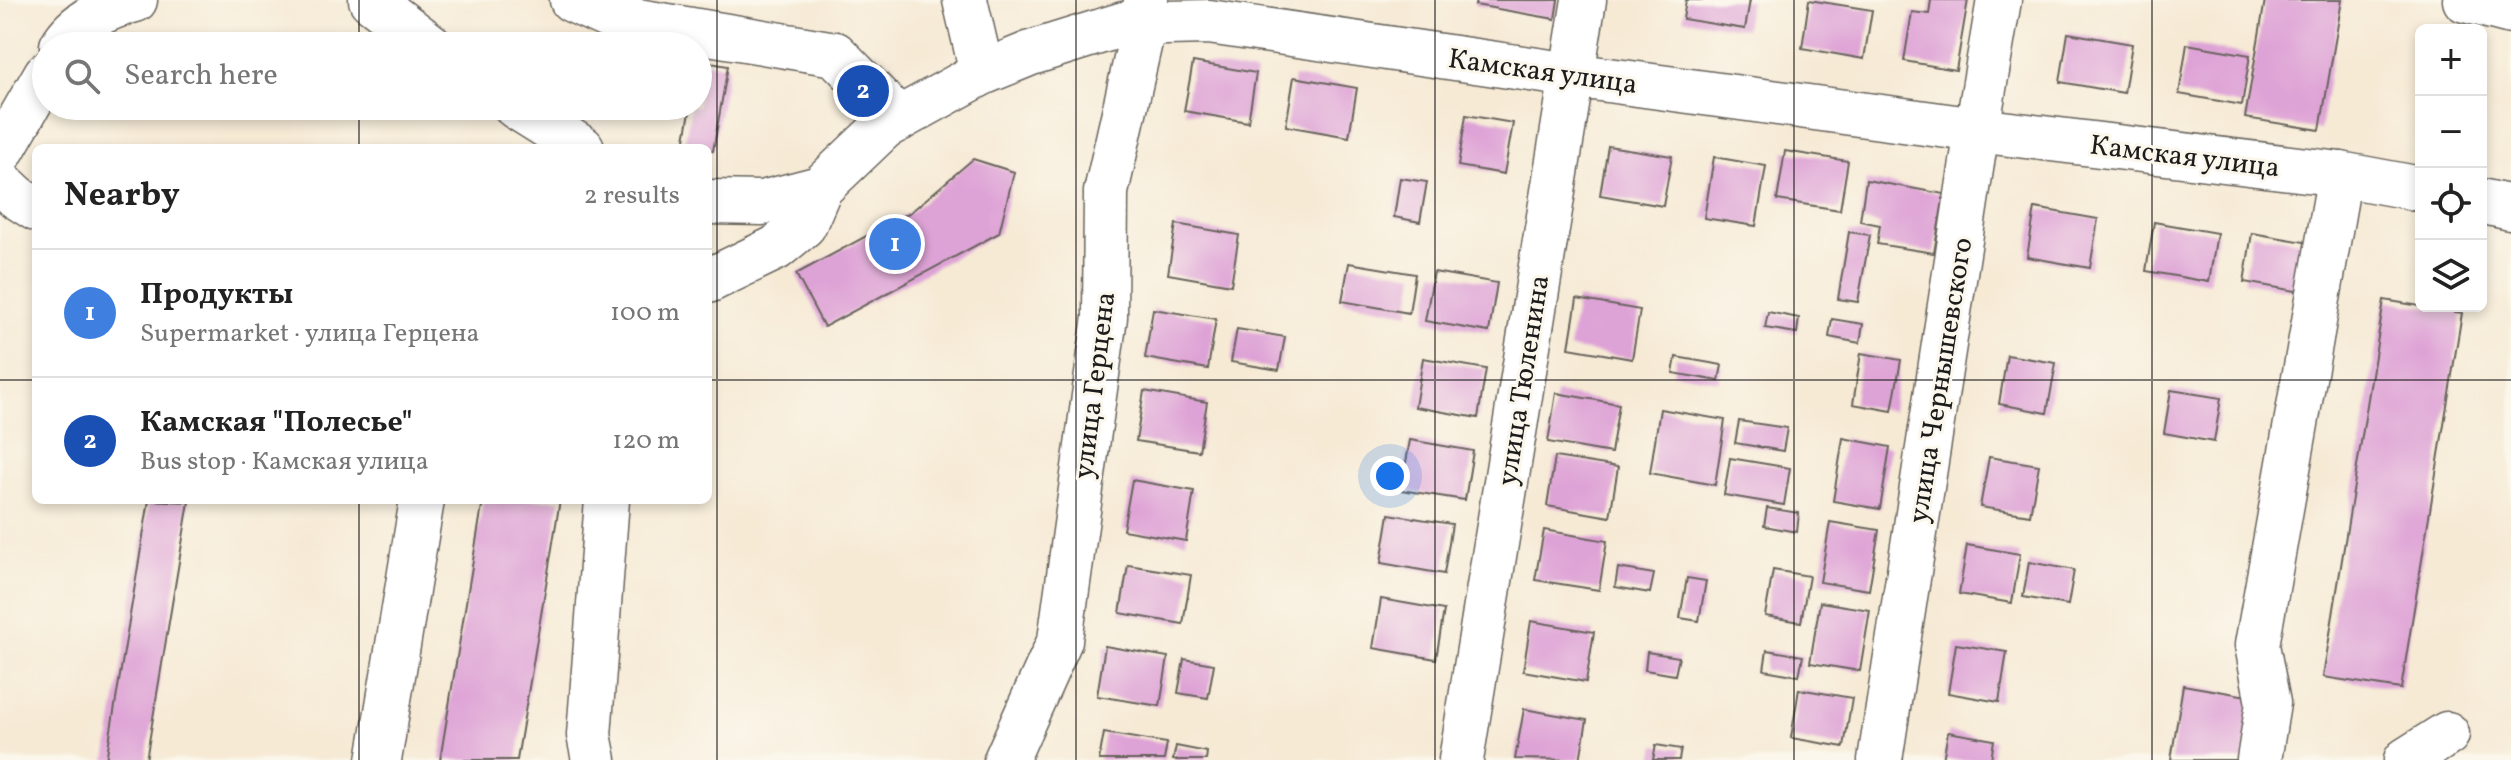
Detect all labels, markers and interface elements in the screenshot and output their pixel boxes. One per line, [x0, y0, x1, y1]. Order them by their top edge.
map controls [2415, 24, 2487, 312]
button: + [2415, 24, 2487, 96]
search box [32, 32, 712, 120]
street label: Камская улица [1445, 40, 1640, 105]
icon: search [60, 54, 104, 98]
text: Search here [124, 55, 278, 97]
pin: 2 [837, 61, 889, 121]
button: − [2415, 96, 2487, 168]
street label: Камская улица [2088, 127, 2282, 188]
button: locate [2415, 168, 2487, 240]
text: Nearby [64, 173, 180, 220]
text: 2 results [584, 178, 680, 214]
pin: 1 [869, 214, 921, 274]
street label: улица Чернышевского [1900, 235, 1983, 526]
button: layers [2415, 240, 2487, 312]
street label: улица Тюленина [1489, 272, 1560, 489]
text: Продукты [140, 274, 293, 316]
street label: улица Герцена [1065, 290, 1126, 481]
text: 1 [85, 295, 95, 331]
text: 100 m [610, 295, 680, 331]
text: Supermarket · улица Герцена [140, 316, 480, 352]
text: Камская "Полесье" [140, 402, 413, 444]
text: 2 [83, 423, 97, 459]
text: 120 m [612, 423, 680, 459]
text: Bus stop · Камская улица [140, 444, 429, 480]
your location [1370, 456, 1410, 496]

